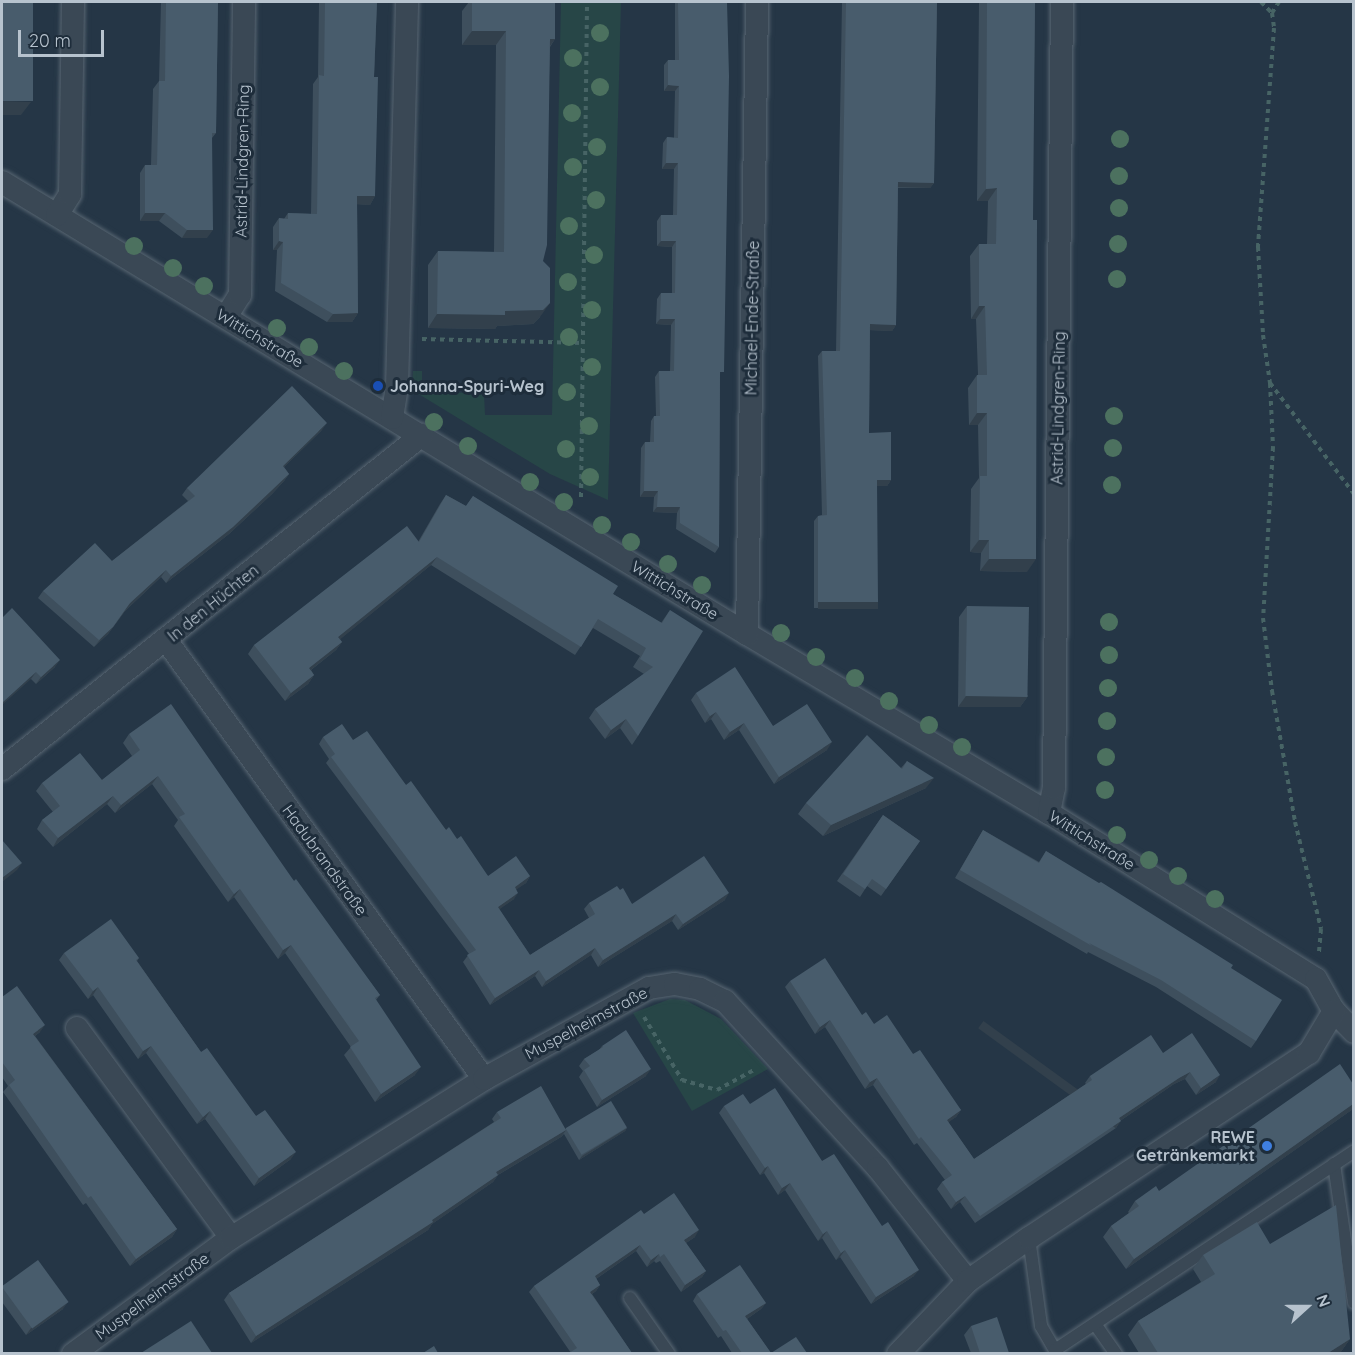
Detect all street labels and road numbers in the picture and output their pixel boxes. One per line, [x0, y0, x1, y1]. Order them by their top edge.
street label: Astrid-Lindgren-Ring [231, 84, 253, 238]
street label: Michael-Ende-Straße [741, 240, 763, 396]
street label: Wittichstraße [213, 305, 307, 371]
street label: Astrid-Lindgren-Ring [1047, 331, 1069, 485]
street label: Wittichstraße [628, 557, 722, 623]
street label: In den Hüchten [164, 560, 262, 646]
street label: Hadubrandstraße [278, 801, 372, 919]
street label: Wittichstraße [1045, 806, 1139, 874]
street label: Muspelheimstraße [522, 983, 650, 1063]
street label: Muspelheimstraße [91, 1248, 213, 1344]

